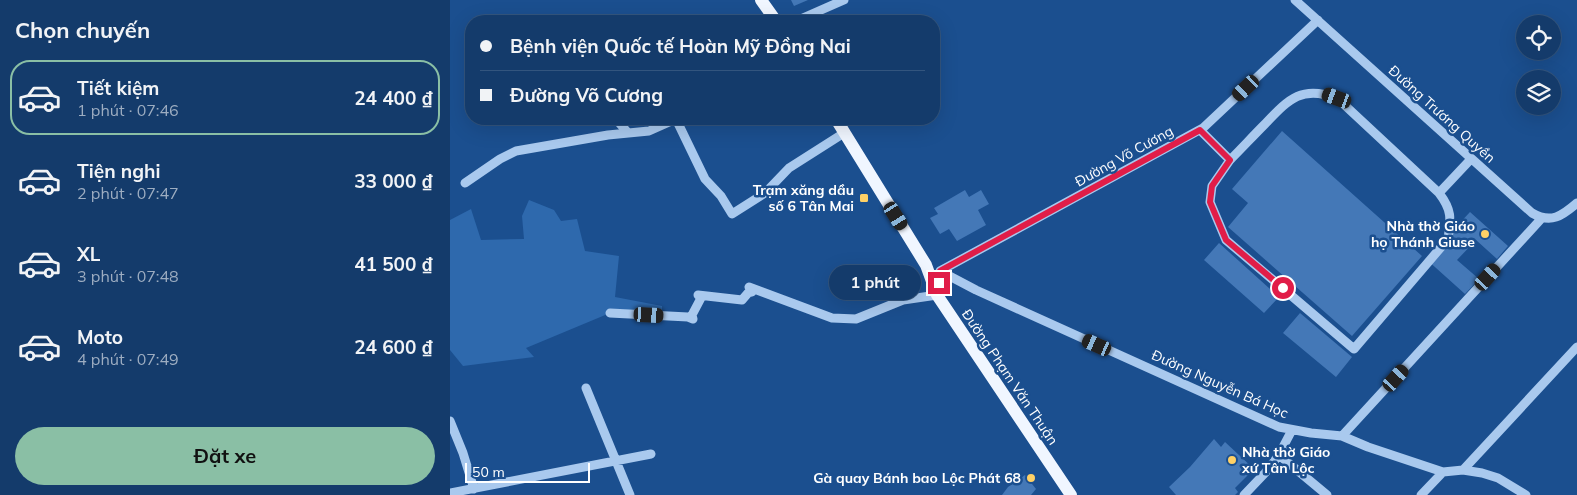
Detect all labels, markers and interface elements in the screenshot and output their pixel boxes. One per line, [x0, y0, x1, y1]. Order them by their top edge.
map controls [1516, 15, 1561, 115]
button: locate [1516, 15, 1561, 60]
text: Chọn chuyến [15, 16, 150, 44]
text: Bệnh viện Quốc tế Hoàn Mỹ Đồng Nai [510, 34, 851, 58]
street label: Đường Trương Quyền [1385, 61, 1499, 167]
button: layers [1516, 70, 1561, 115]
car [1229, 72, 1262, 104]
icon: car [17, 75, 62, 120]
text: Tiết kiệm [77, 76, 159, 100]
text: Đường Võ Cương [510, 83, 663, 107]
text: 24 400 ₫ [354, 86, 433, 110]
car [1320, 86, 1353, 110]
text: 1 phút · 07:46 [77, 100, 179, 120]
street label: Đường Võ Cương [1072, 122, 1176, 190]
icon: car [17, 158, 62, 203]
text: Tiện nghi [77, 159, 161, 183]
text: 33 000 ₫ [354, 169, 433, 193]
place label: Trạm xăng dầu số 6 Tân Mai [753, 181, 854, 215]
text: 2 phút · 07:47 [77, 183, 179, 203]
marker: Trạm xăng dầu số 6 Tân Mai [858, 192, 870, 204]
car [881, 199, 910, 233]
place label: Nhà thờ Giáo họ Thánh Giuse [1371, 217, 1475, 251]
marker: Nhà thờ Giáo họ Thánh Giuse [1479, 228, 1491, 240]
icon: car [17, 241, 62, 286]
text: XL [77, 242, 100, 266]
text: 41 500 ₫ [354, 252, 433, 276]
car [1472, 261, 1503, 293]
text: 3 phút · 07:48 [77, 266, 179, 286]
callout: 1 phút [829, 266, 922, 300]
text: 1 phút [850, 272, 900, 292]
route end [928, 272, 950, 294]
route start [1272, 277, 1294, 299]
street label: Đường Phạm Văn Thuận [958, 306, 1062, 448]
car [633, 307, 664, 323]
icon: car [17, 324, 62, 369]
text: Moto [77, 325, 123, 349]
car [1080, 332, 1113, 358]
text: 24 600 ₫ [354, 335, 433, 359]
street label: Đường Nguyễn Bá Học [1149, 346, 1291, 422]
text: 4 phút · 07:49 [77, 349, 179, 369]
car [1380, 362, 1411, 394]
button: Đặt xe [15, 427, 435, 485]
place label: Nhà thờ Giáo xứ Tân Lộc [1241, 443, 1330, 477]
marker: Nhà thờ Giáo xứ Tân Lộc [1226, 454, 1238, 466]
scale bar [465, 460, 590, 483]
text: 50 m [472, 463, 505, 481]
place label: Gà quay Bánh bao Lộc Phát 68 [813, 469, 1021, 487]
marker: Gà quay Bánh bao Lộc Phát 68 [1025, 472, 1037, 484]

